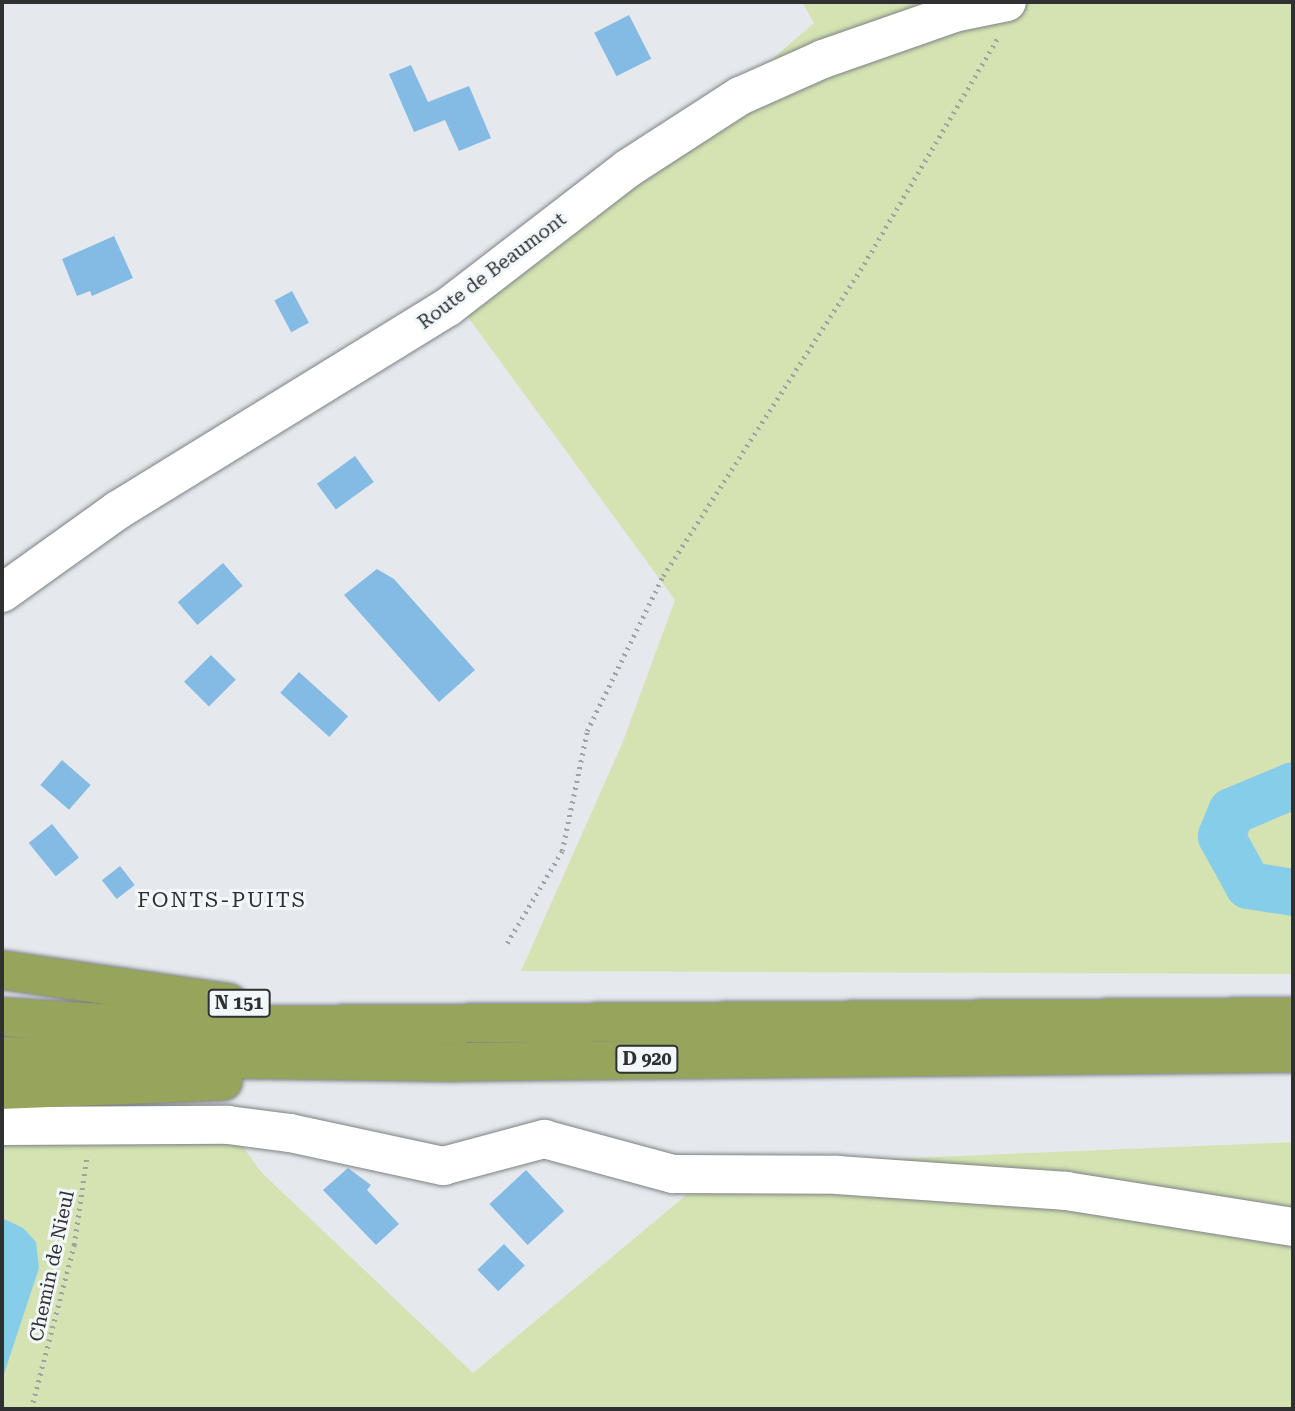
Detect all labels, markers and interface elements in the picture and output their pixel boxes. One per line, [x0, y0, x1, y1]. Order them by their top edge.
street label: Route de Beaumont [413, 208, 571, 334]
district label: FONTS-PUITS [139, 887, 305, 913]
road number: N 151 [208, 988, 270, 1018]
road number: D 920 [614, 1044, 680, 1074]
street label: Chemin de Nieul [25, 1189, 79, 1343]

